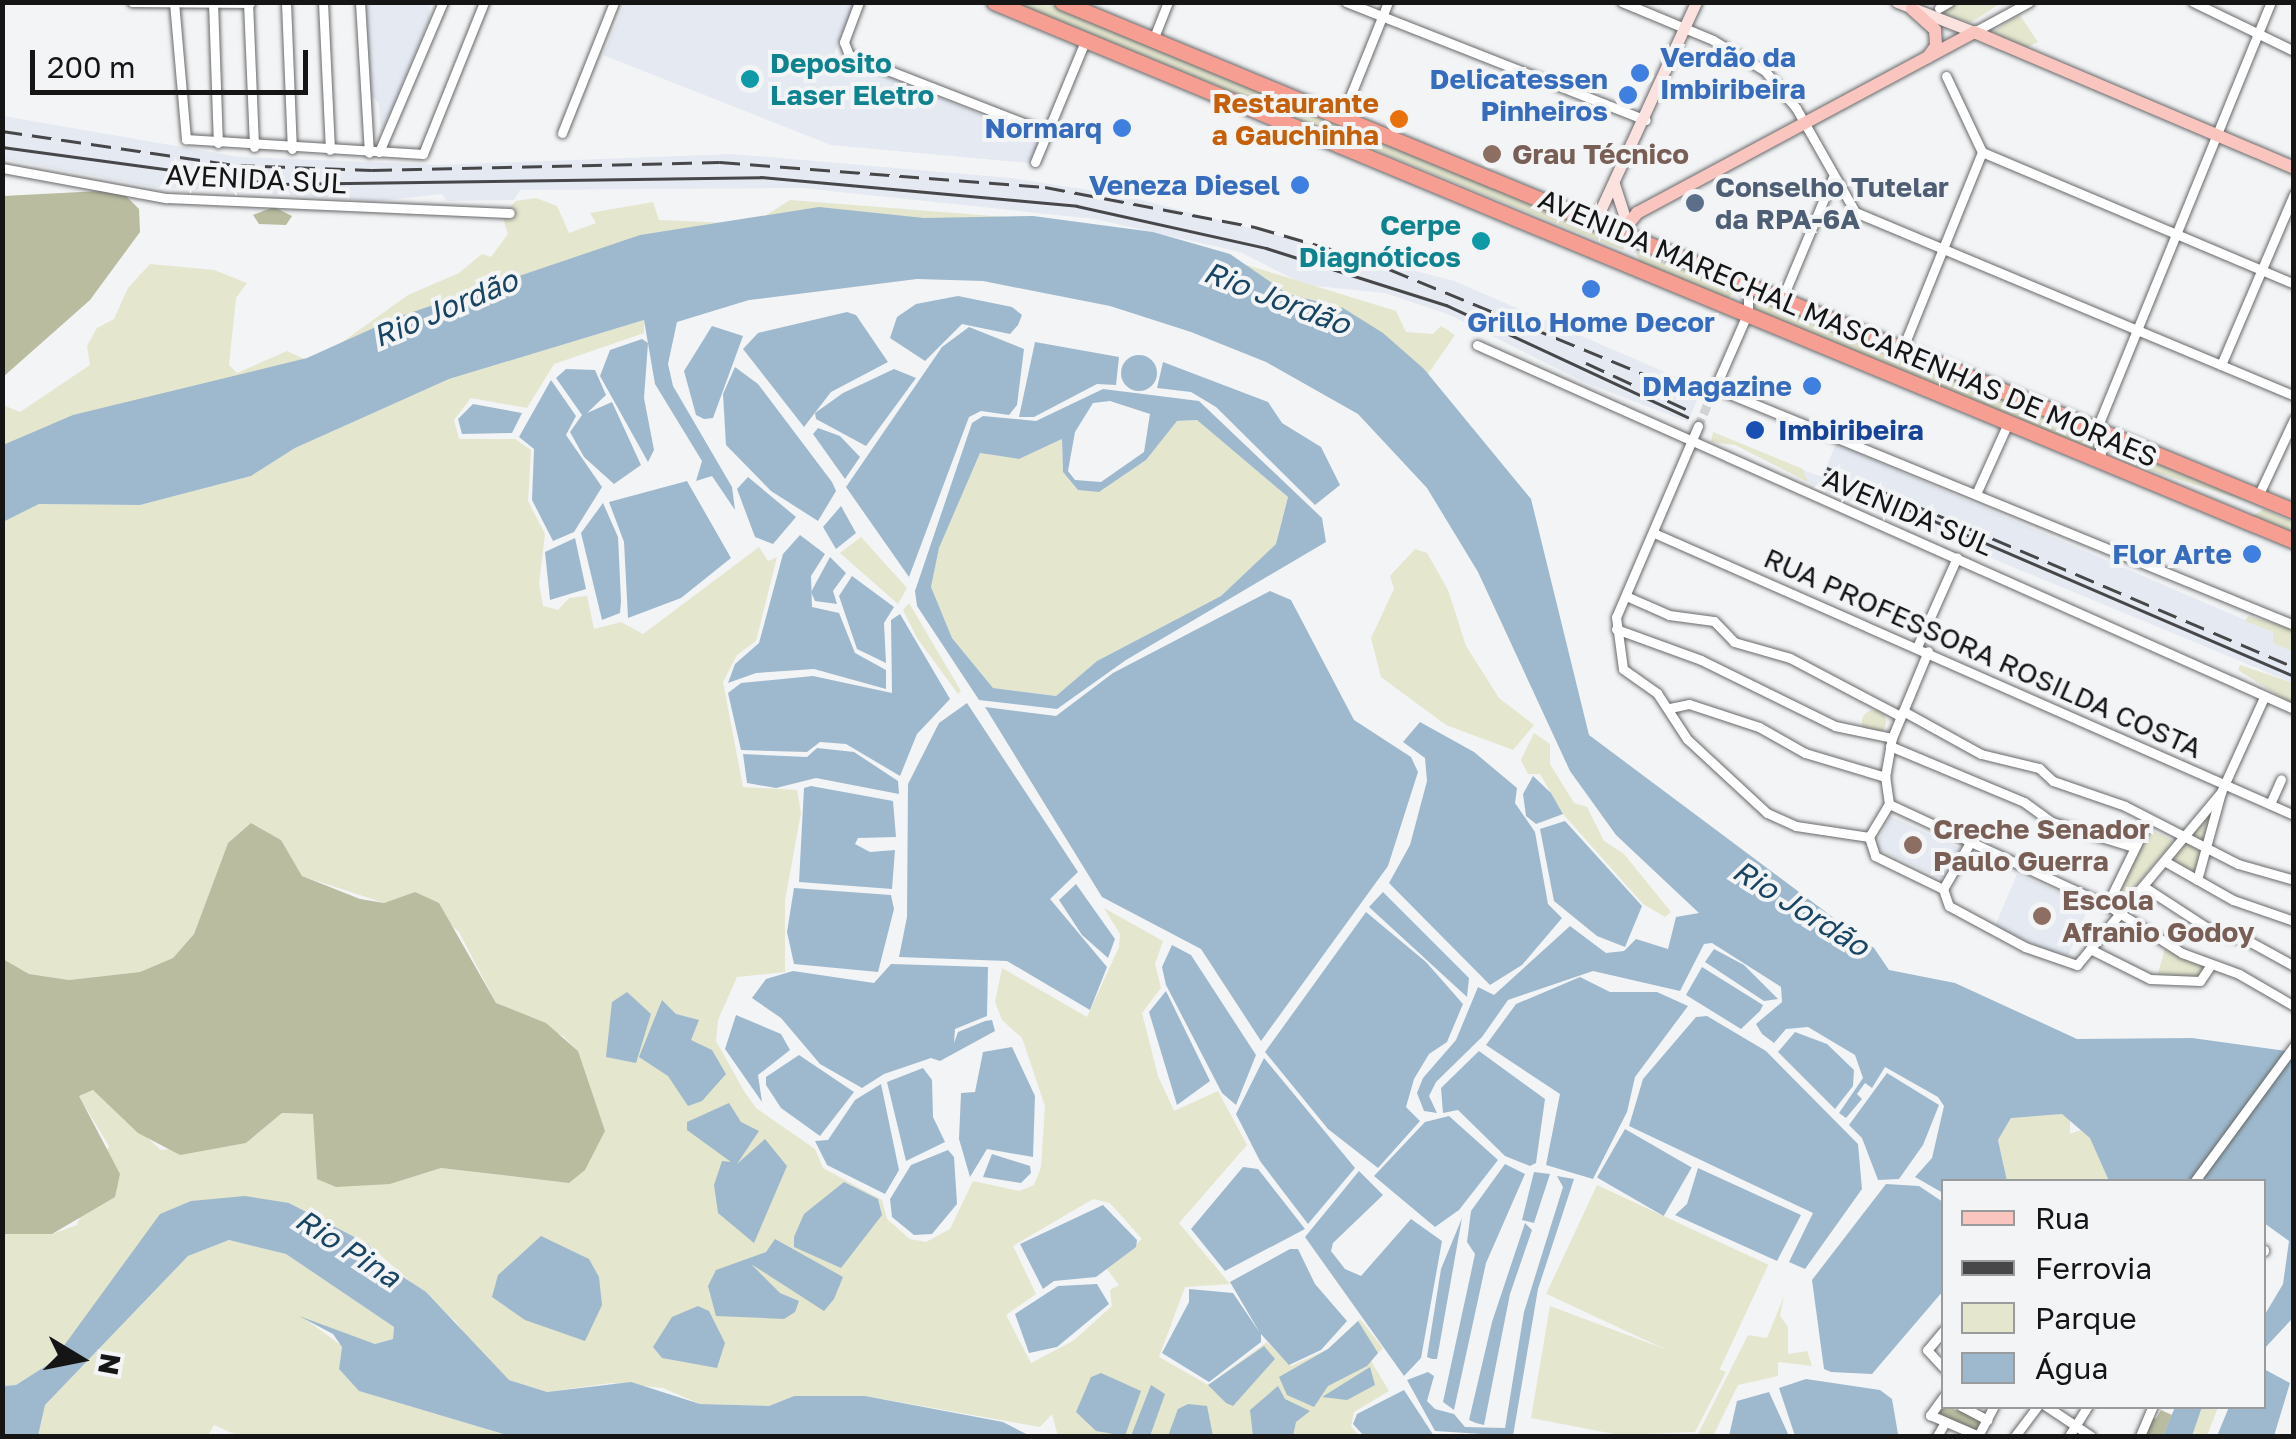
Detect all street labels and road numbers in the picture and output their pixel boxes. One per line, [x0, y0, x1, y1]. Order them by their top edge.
street label: AVENIDA SUL [165, 157, 347, 201]
street label: AVENIDA MARECHAL MASCARENHAS DE MORAES [1534, 182, 2162, 474]
street label: AVENIDA SUL [1818, 461, 1998, 563]
street label: RUA PROFESSORA ROSILDA COSTA [1759, 541, 2207, 765]

